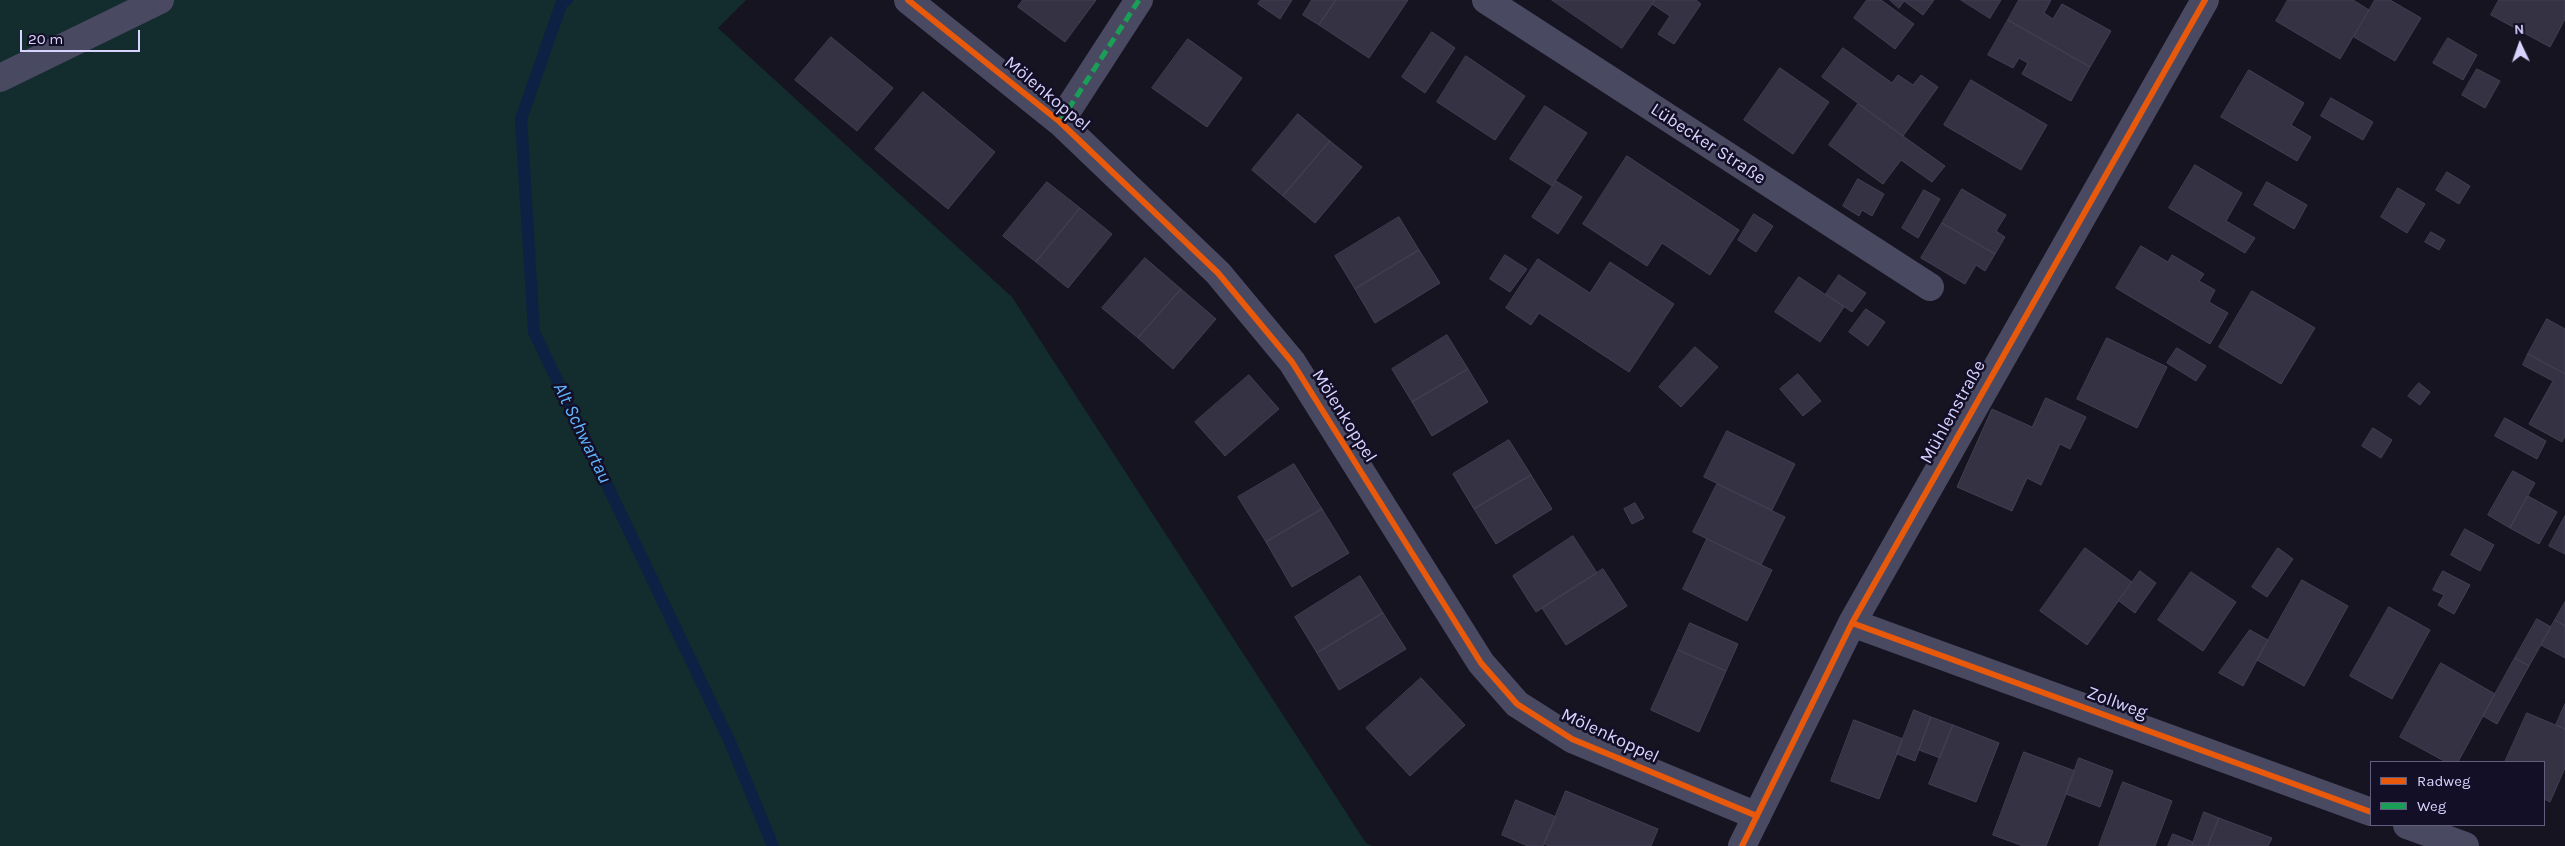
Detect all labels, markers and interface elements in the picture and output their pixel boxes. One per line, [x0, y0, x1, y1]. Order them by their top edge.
scale bar [22, 20, 142, 52]
north arrow [2495, 20, 2545, 70]
text: N [2514, 21, 2525, 38]
text: 20 m [28, 30, 63, 48]
street label: Mölenkoppel [1000, 52, 1094, 136]
street label: Lübecker Straße [1646, 99, 1770, 189]
street label: Mühlenstraße [1916, 356, 1990, 468]
street label: Mölenkoppel [1307, 366, 1381, 466]
water label: Alt Schwartau [548, 379, 616, 487]
street label: Zollweg [2084, 682, 2150, 724]
street label: Mölenkoppel [1558, 704, 1662, 768]
legend [2370, 761, 2545, 826]
text: Radweg [2417, 772, 2470, 790]
text: Weg [2417, 797, 2446, 815]

